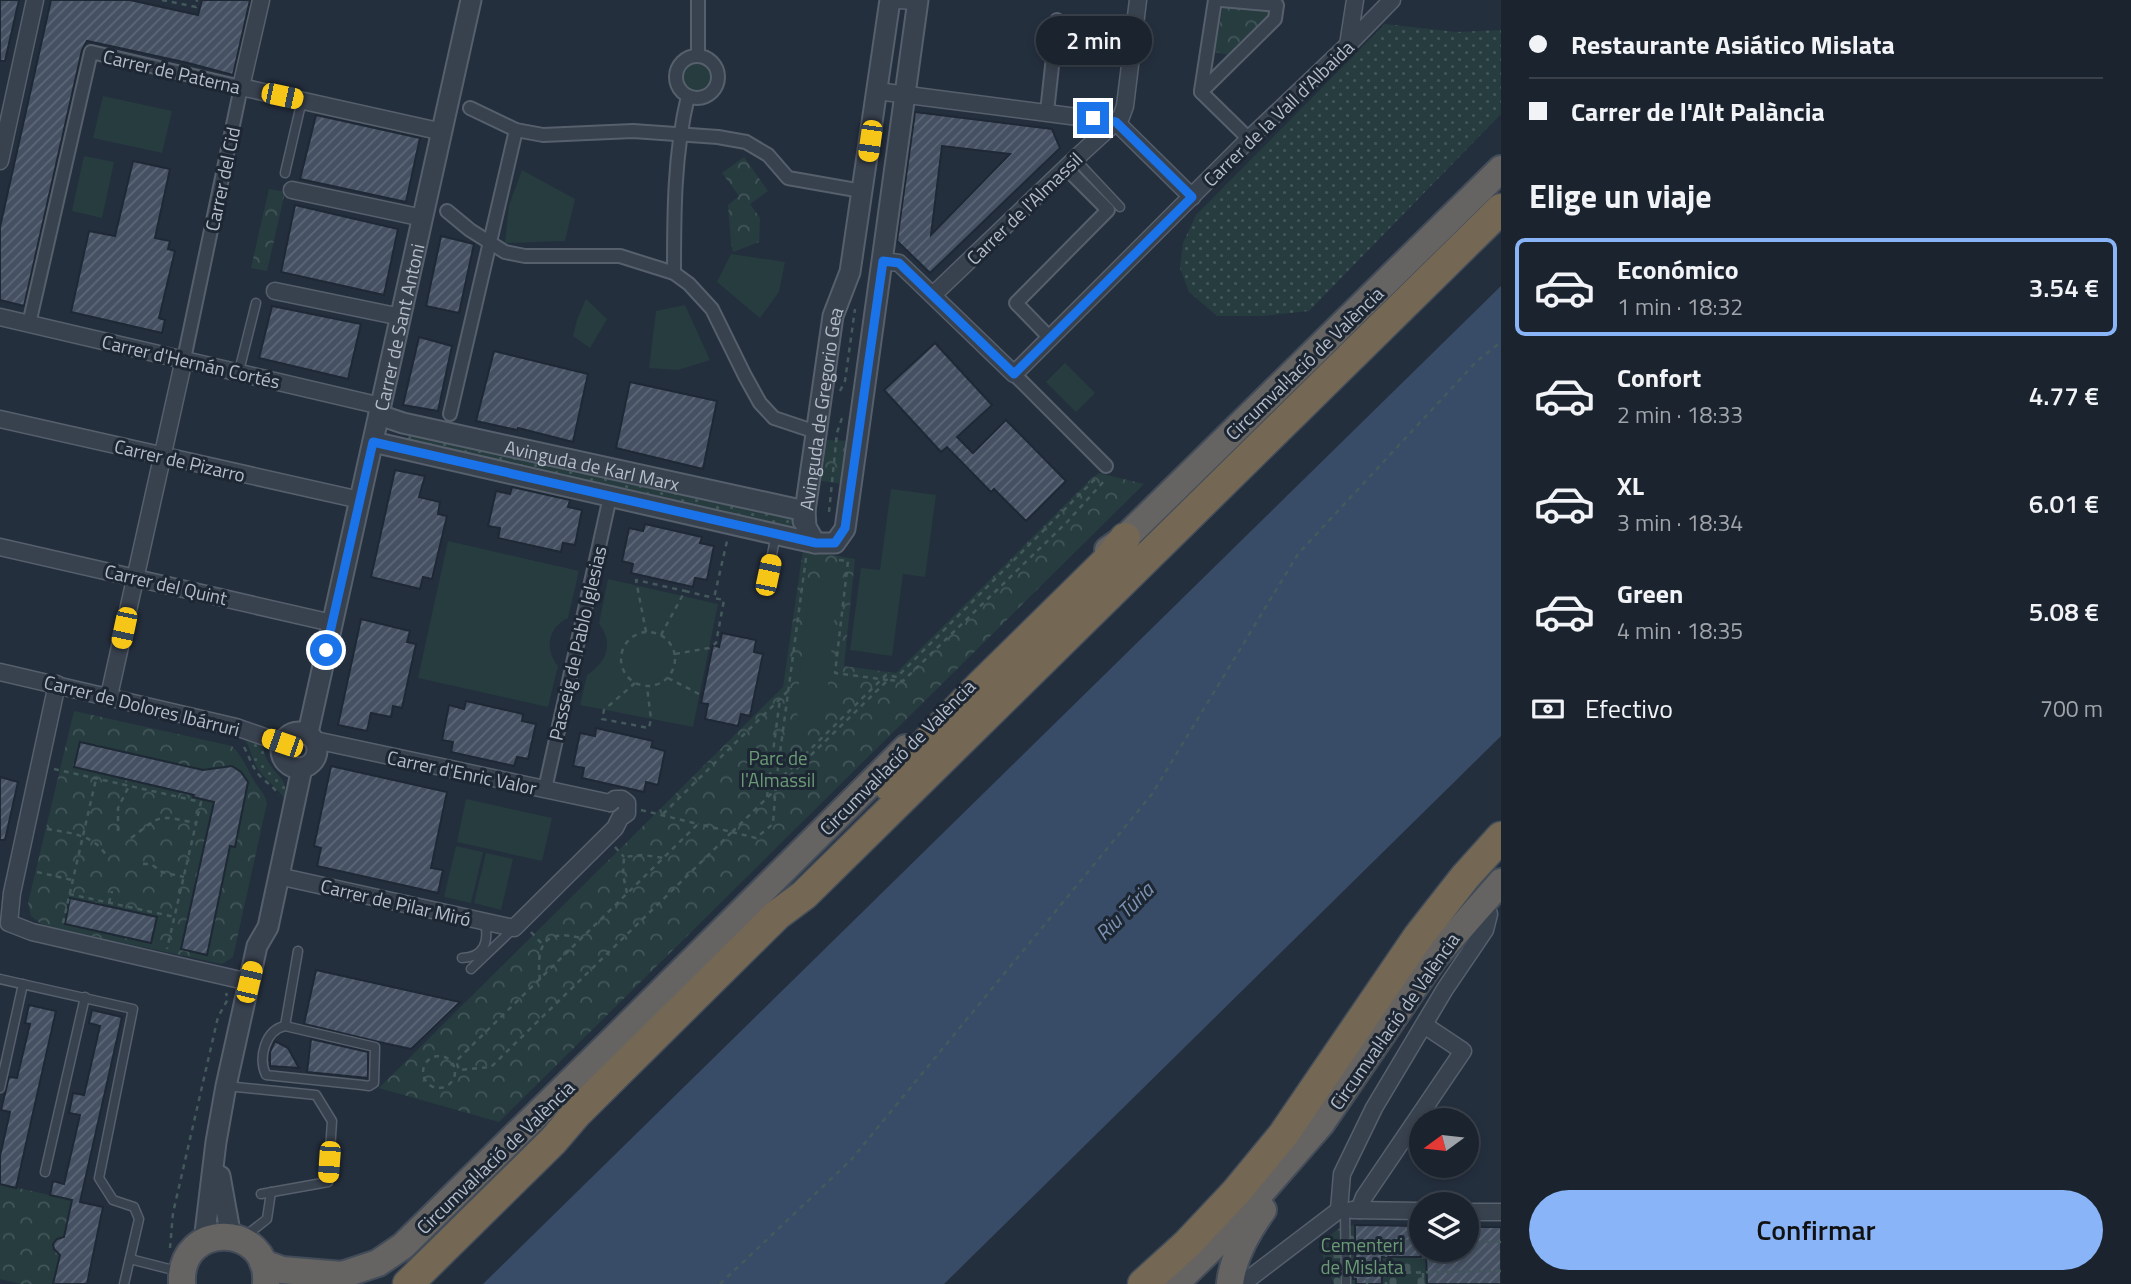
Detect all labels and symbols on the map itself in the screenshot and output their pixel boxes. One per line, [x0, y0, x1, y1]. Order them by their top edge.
callout: 2 min [1035, 17, 1151, 66]
street label: Carrer de la Vall d'Albaida [1196, 33, 1360, 193]
street label: Carrer de Paterna [100, 41, 244, 101]
car [260, 81, 305, 111]
route end [1077, 102, 1109, 134]
car [857, 119, 884, 163]
street label: Carrer del Cid [197, 124, 247, 234]
street label: Carrer de l'Almassil [959, 145, 1089, 271]
street label: Carrer de Sant Antoni [366, 241, 431, 413]
street label: Circumval·lació de València [1218, 279, 1390, 447]
street label: Avinguda de Gregorio Gea [791, 302, 850, 512]
street label: Carrer d'Hernán Cortés [99, 326, 283, 396]
street label: Carrer de Pizarro [112, 431, 248, 489]
street label: Avinguda de Karl Marx [502, 431, 683, 498]
street label: Passeig de Pablo Iglesias [541, 543, 614, 743]
car [754, 552, 783, 598]
street label: Carrer del Quint [102, 556, 230, 612]
car [110, 605, 139, 651]
route start [310, 634, 342, 666]
street label: Carrer de Dolores Ibárruri [41, 667, 243, 743]
street label: Circumval·lació de València [812, 672, 982, 842]
car [259, 726, 306, 760]
street label: Carrer d'Enric Valor [385, 742, 540, 802]
park label: Parc de l'Almassil [741, 743, 815, 794]
street label: Carrer de Pilar Miró [318, 871, 474, 933]
water label: Riu Túria [1087, 873, 1162, 948]
street label: Circumval·lació de València [1322, 926, 1467, 1116]
car [235, 959, 264, 1005]
street label: Circumval·lació de València [409, 1073, 581, 1241]
north arrow [1409, 1108, 1479, 1178]
car [318, 1140, 341, 1184]
park label: Cementeri de Mislata [1321, 1230, 1404, 1281]

